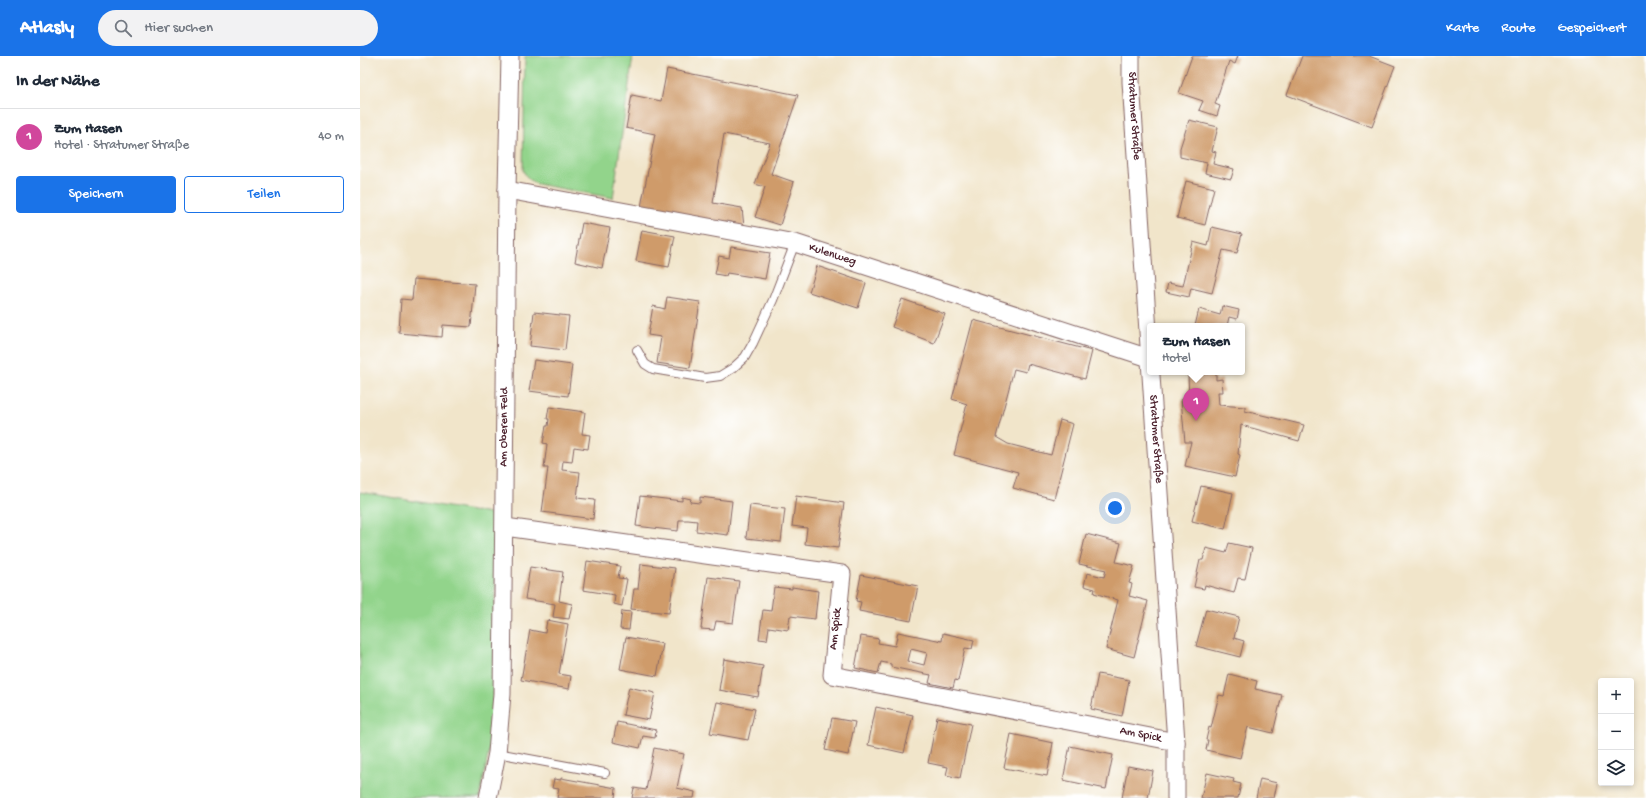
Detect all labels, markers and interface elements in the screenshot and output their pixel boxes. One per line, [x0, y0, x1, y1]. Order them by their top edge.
search box [98, 10, 378, 46]
text: Atlasly [20, 17, 74, 40]
icon: search [112, 17, 134, 39]
text: Hier suchen [144, 19, 213, 37]
text: Karte [1446, 20, 1479, 37]
text: Route [1501, 20, 1535, 37]
text: Gespeichert [1557, 20, 1626, 37]
text: In der Nähe [16, 72, 99, 92]
street label: Stratumer Straße [1124, 72, 1143, 161]
text: Zum Hasen [54, 120, 122, 138]
text: 1 [26, 129, 32, 144]
text: 40 m [318, 129, 344, 144]
text: Hotel · Stratumer Straße [54, 138, 189, 153]
button: Speichern [16, 176, 176, 213]
button: Teilen [184, 176, 344, 213]
street label: Kulenweg [807, 241, 858, 269]
popup [1147, 323, 1245, 375]
text: Zum Hasen [1162, 333, 1230, 351]
text: Hotel [1162, 351, 1191, 366]
street label: Am Oberen Feld [497, 386, 512, 467]
pin: 1 [1183, 388, 1209, 421]
street label: Stratumer Straße [1145, 394, 1165, 485]
your location [1105, 498, 1125, 518]
street label: Am Spick [827, 606, 845, 651]
map controls [1598, 678, 1634, 786]
button: + [1598, 678, 1634, 714]
button: − [1598, 714, 1634, 750]
street label: Am Spick [1119, 724, 1164, 746]
button: layers [1598, 750, 1634, 786]

